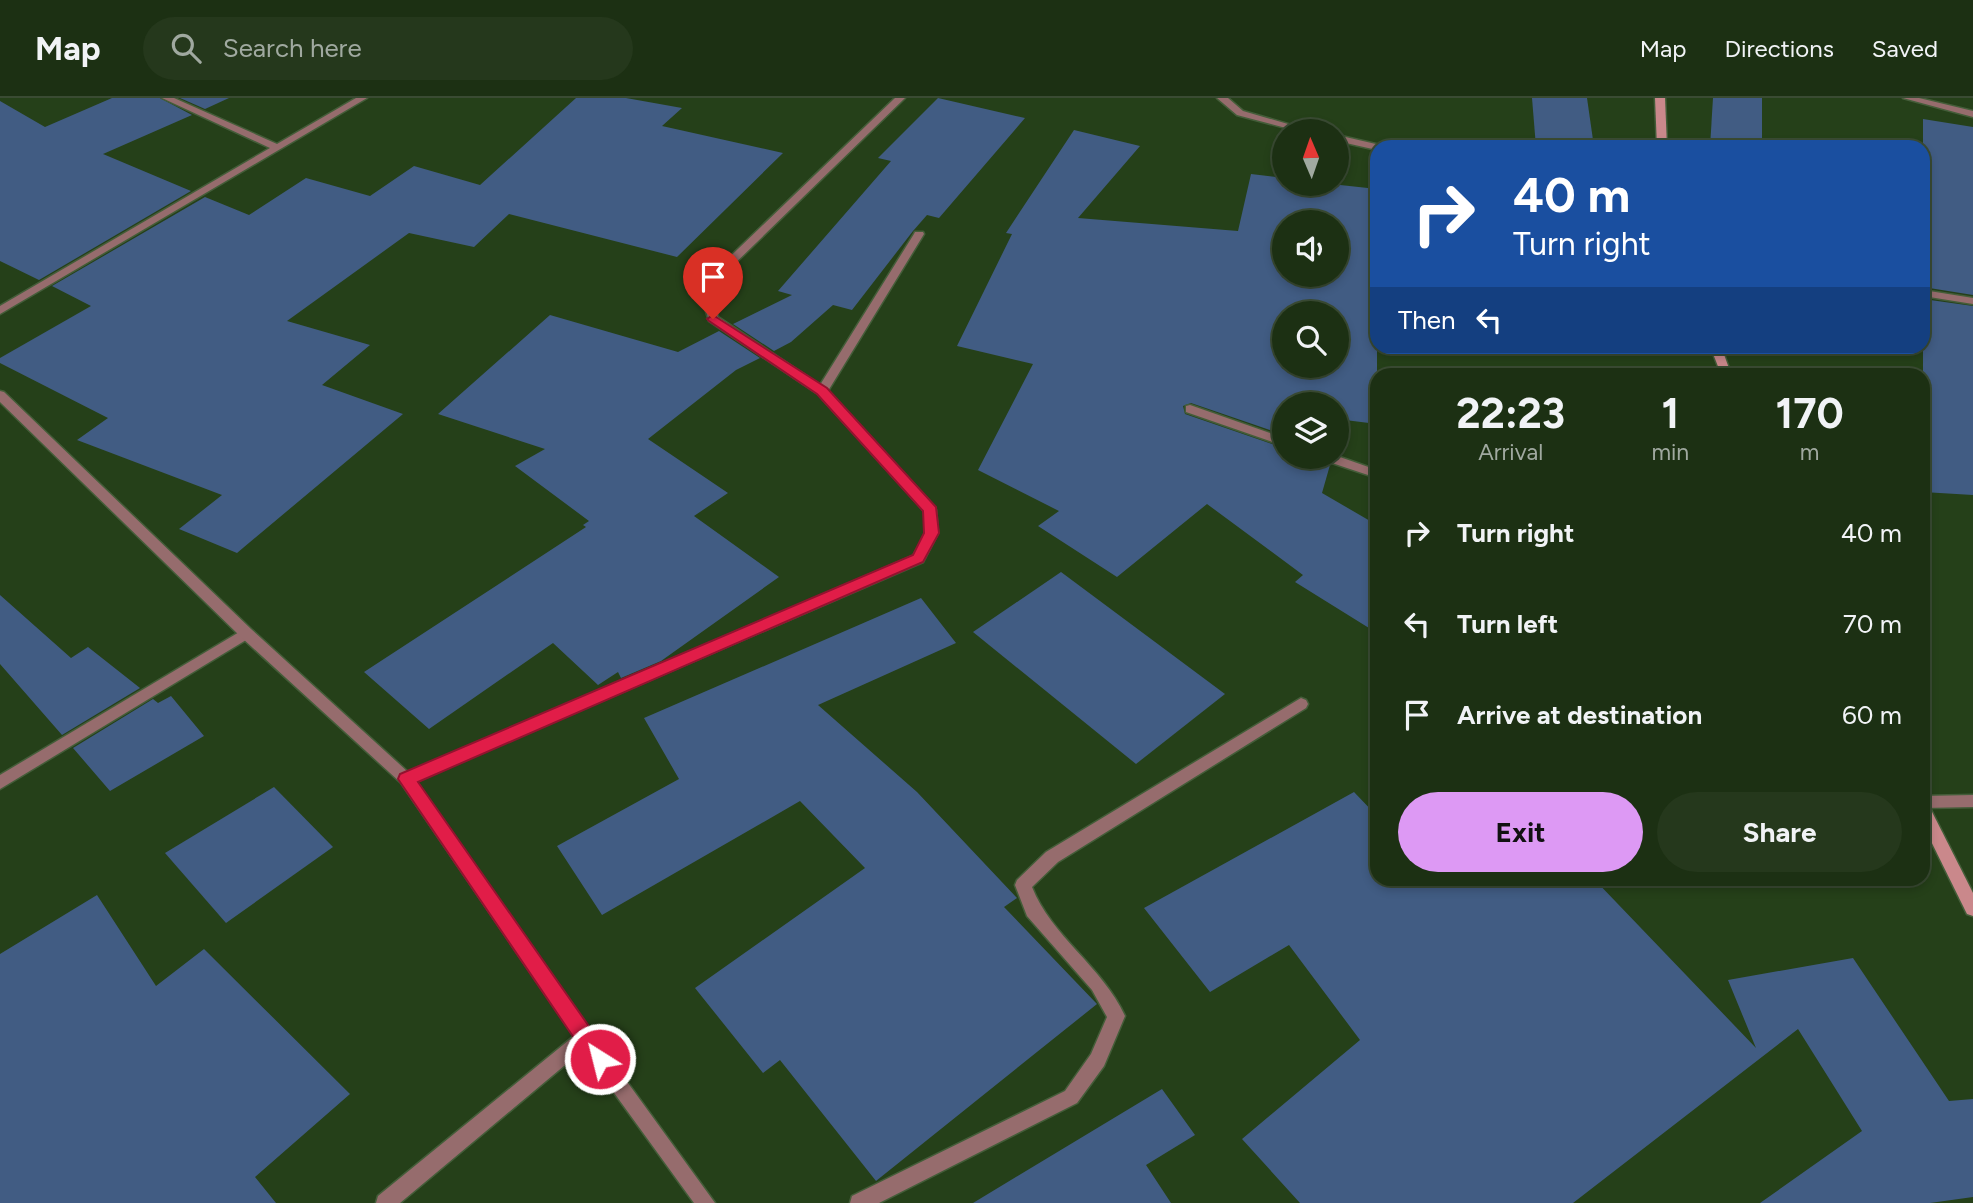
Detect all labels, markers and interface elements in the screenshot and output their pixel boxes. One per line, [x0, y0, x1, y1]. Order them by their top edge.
search box [143, 17, 633, 80]
text: Map [35, 29, 101, 68]
icon: search [167, 29, 205, 67]
text: Search here [223, 32, 362, 64]
text: Map [1640, 34, 1686, 63]
text: Directions [1724, 34, 1834, 63]
text: Saved [1872, 34, 1938, 63]
north arrow [1272, 119, 1349, 196]
map controls [1272, 119, 1349, 469]
text: 40 m [1513, 165, 1630, 224]
icon: right [1398, 168, 1489, 259]
button: sound [1272, 210, 1349, 287]
text: Turn right [1513, 225, 1651, 263]
pin [683, 247, 743, 319]
icon: arrive [694, 258, 732, 296]
button: search [1272, 301, 1349, 378]
icon: left [1470, 301, 1508, 339]
text: Then [1398, 304, 1456, 336]
text: 22:23 [1456, 388, 1565, 439]
text: 1 [1661, 388, 1679, 439]
text: 170 [1775, 388, 1844, 439]
button: layers [1272, 392, 1349, 469]
text: Arrival [1478, 438, 1543, 466]
text: min [1651, 438, 1689, 466]
text: m [1800, 438, 1819, 466]
icon: right [1398, 514, 1436, 552]
text: Turn right [1457, 517, 1574, 549]
text: 40 m [1841, 517, 1902, 549]
icon: left [1398, 605, 1436, 643]
text: Turn left [1457, 608, 1558, 640]
text: 70 m [1843, 608, 1902, 640]
icon: arrive [1398, 696, 1436, 734]
text: Arrive at destination [1457, 699, 1702, 731]
text: 60 m [1842, 699, 1902, 731]
button: Exit [1398, 792, 1643, 872]
button: Share [1657, 792, 1902, 872]
position arrow [563, 1022, 637, 1096]

